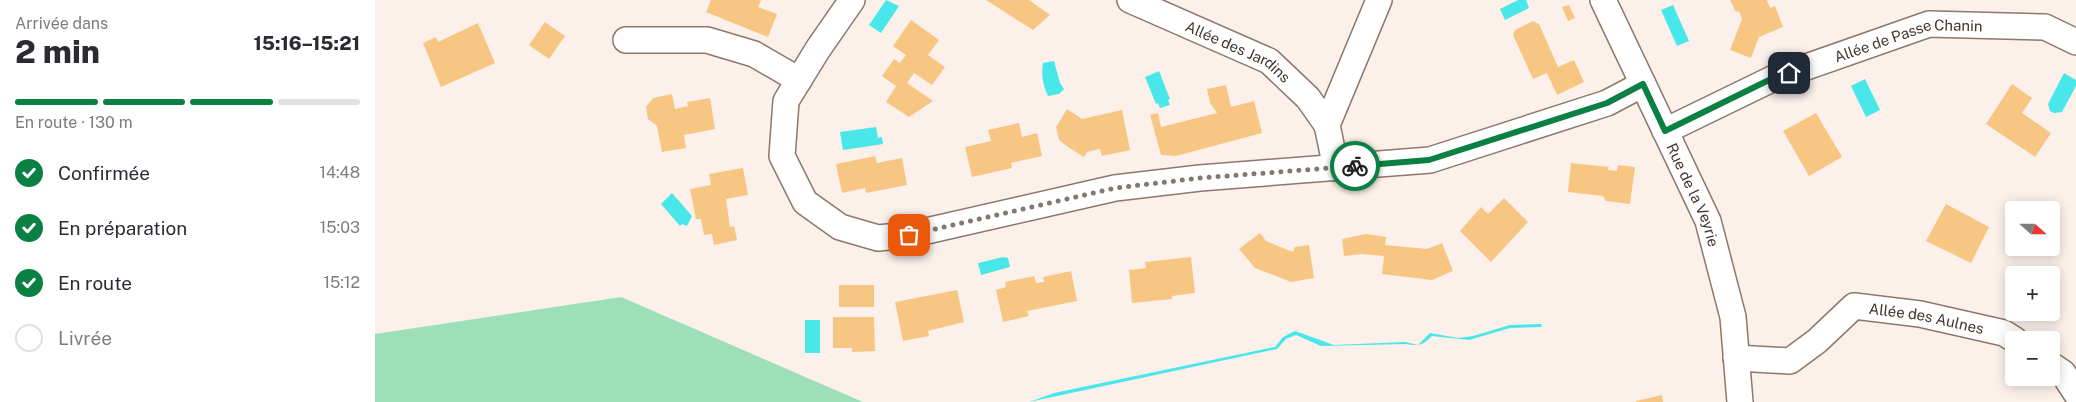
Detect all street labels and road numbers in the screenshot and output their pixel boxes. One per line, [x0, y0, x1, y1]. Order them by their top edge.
street label: Allée de Passe Chanin [1832, 15, 1983, 65]
street label: Allée des Jardins [1183, 17, 1294, 86]
street label: Rue de la Veyrie [1664, 140, 1723, 248]
street label: Allée des Aulnes [1868, 299, 1985, 337]

